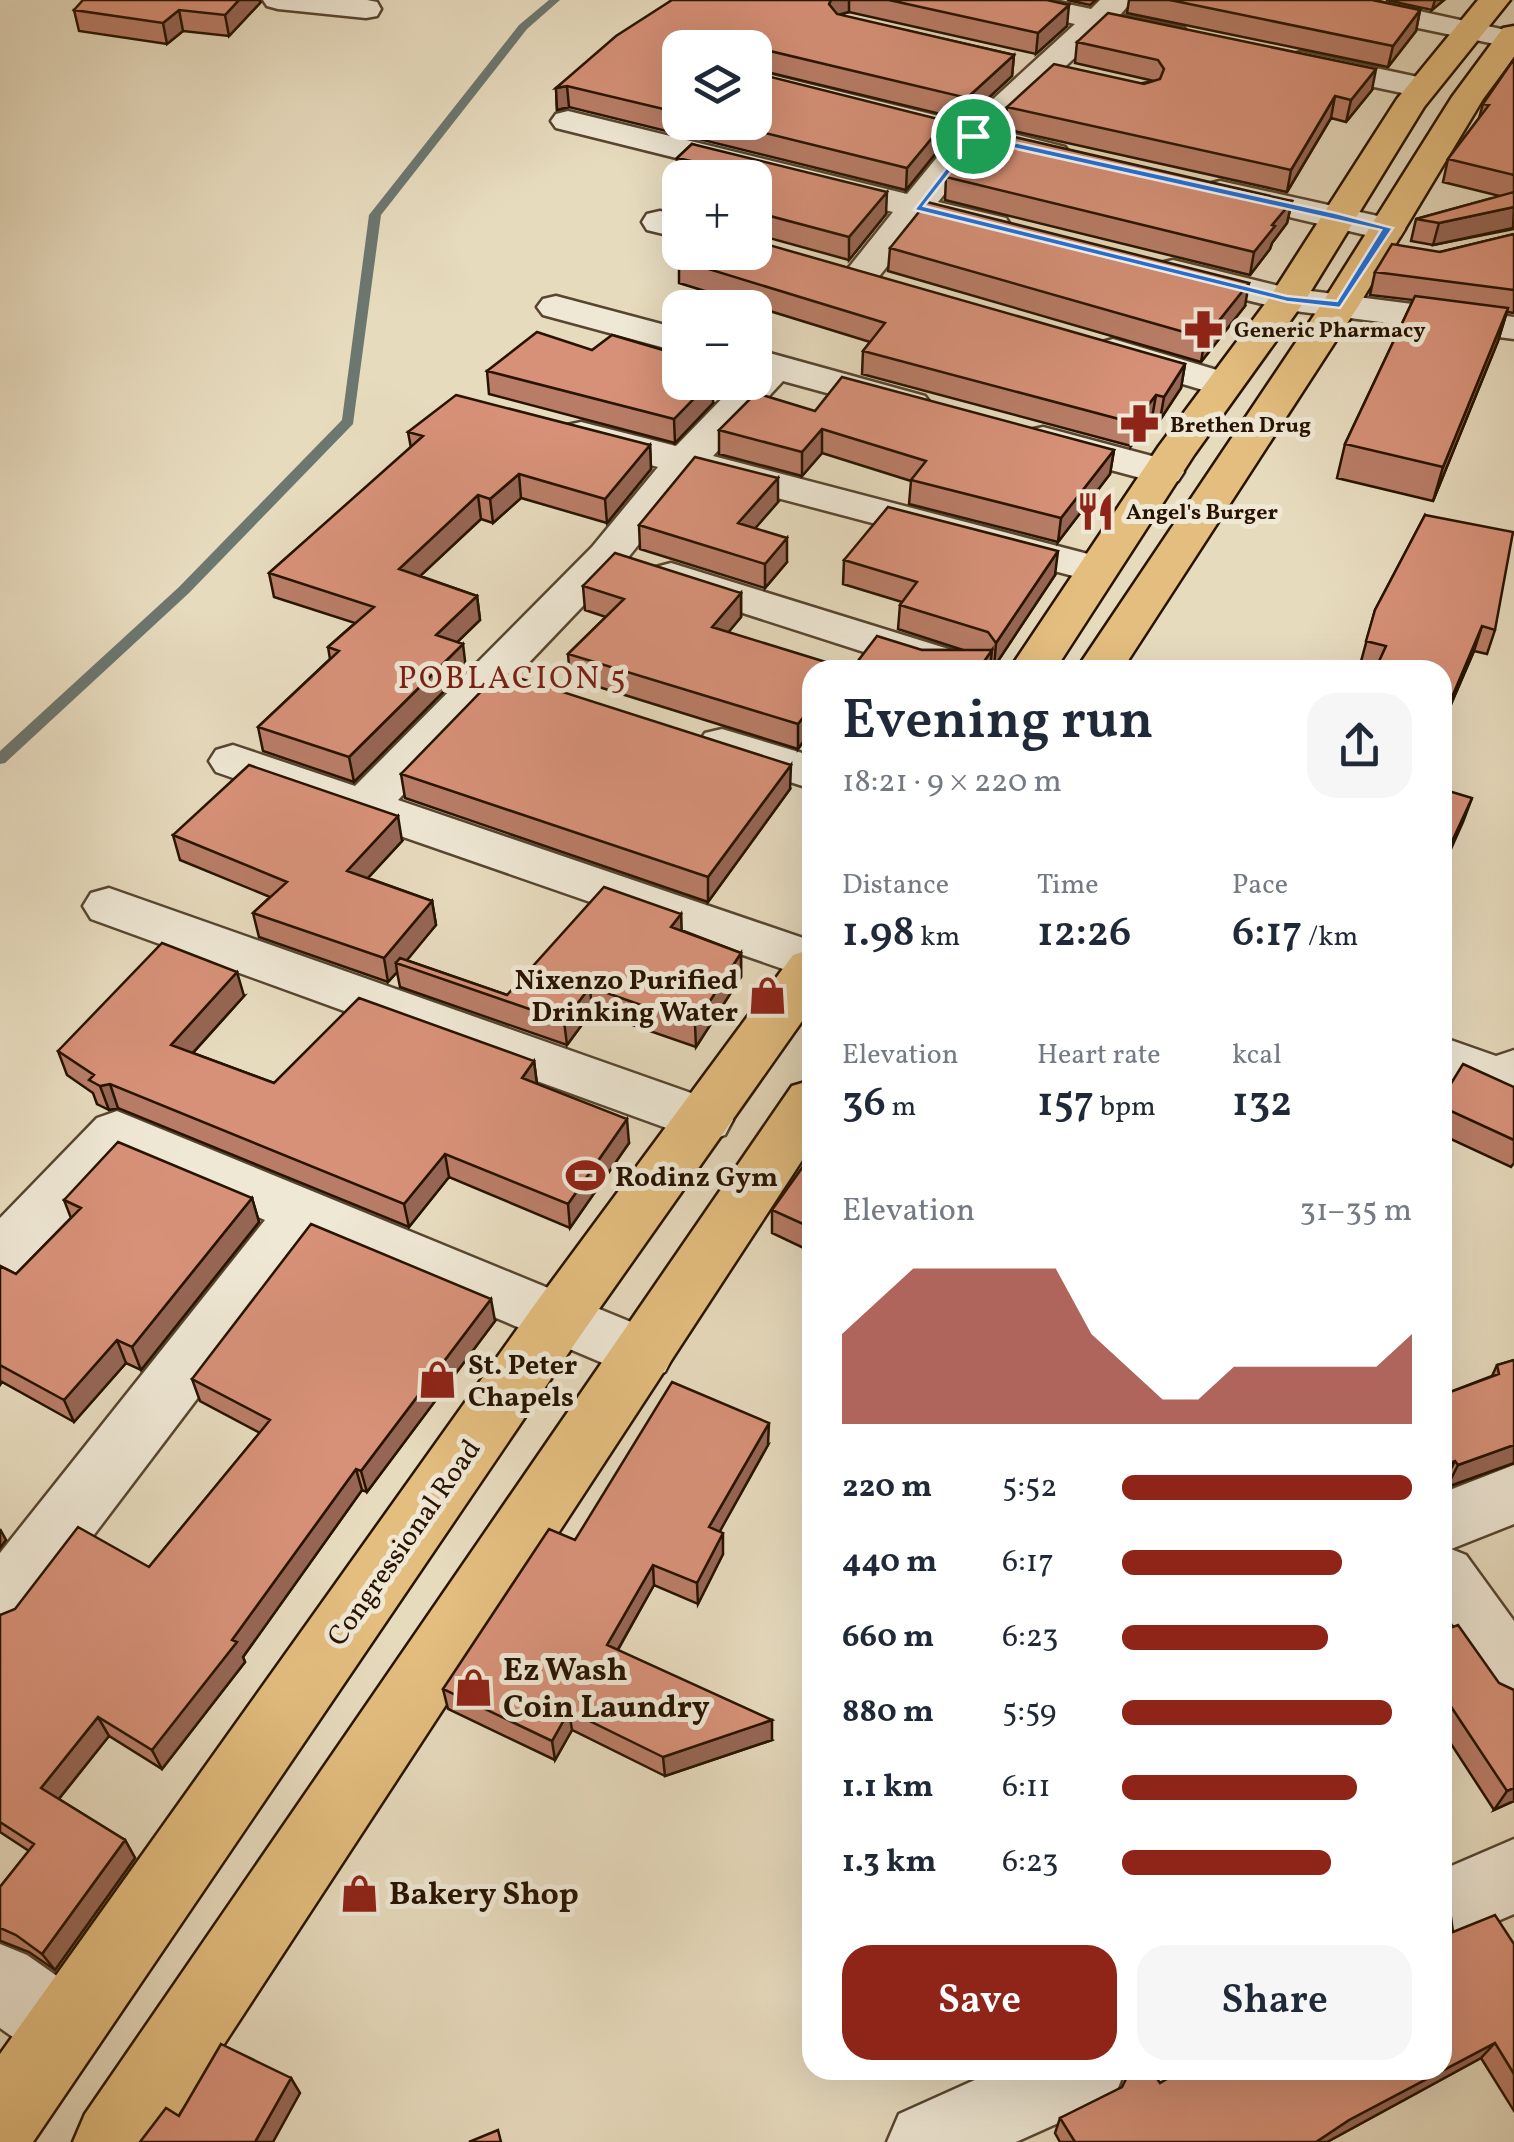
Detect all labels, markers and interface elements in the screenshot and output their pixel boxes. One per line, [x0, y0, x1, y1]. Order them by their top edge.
map controls [662, 30, 772, 400]
button: layers [662, 30, 772, 140]
pin [931, 94, 1016, 179]
icon: arrive [946, 109, 1001, 164]
button: + [662, 160, 772, 270]
button: − [662, 290, 772, 400]
pharmacy icon: Generic Pharmacy [1183, 308, 1225, 350]
place label: Generic Pharmacy [1234, 316, 1426, 347]
pharmacy icon: Brethen Drug [1119, 403, 1161, 445]
place label: Brethen Drug [1170, 411, 1311, 442]
restaurant icon: Angel's Burger [1075, 490, 1117, 532]
place label: Angel's Burger [1126, 498, 1278, 529]
district label: POBLACION 5 [398, 658, 628, 702]
text: Evening run [842, 685, 1154, 761]
button: share [1307, 693, 1412, 798]
text: 18:21 · 9 × 220 m [842, 761, 1062, 805]
text: Distance [842, 866, 949, 905]
text: Time [1037, 866, 1098, 905]
text: Pace [1232, 866, 1288, 905]
text: 1.98 [842, 905, 915, 964]
text: 12:26 [1037, 905, 1131, 964]
text: 6:17 [1232, 905, 1302, 964]
text: km [915, 918, 960, 957]
text: /km [1302, 918, 1358, 957]
place label: Nixenzo Purified Drinking Water [515, 962, 738, 1033]
shop icon: Nixenzo Purified Drinking Water [747, 974, 789, 1016]
text: Elevation [842, 1036, 958, 1075]
text: Heart rate [1037, 1036, 1161, 1075]
text: kcal [1232, 1036, 1282, 1075]
text: 36 [842, 1075, 886, 1134]
text: 157 [1037, 1075, 1094, 1134]
text: 132 [1232, 1075, 1292, 1134]
text: m [886, 1088, 916, 1127]
text: bpm [1094, 1088, 1156, 1127]
sports icon: Rodinz Gym [564, 1155, 606, 1197]
place label: Rodinz Gym [615, 1159, 778, 1198]
text: Elevation [842, 1190, 975, 1234]
text: 31–35 m [1299, 1190, 1412, 1234]
place label: St. Peter Chapels [468, 1347, 577, 1418]
shop icon: St. Peter Chapels [417, 1359, 459, 1401]
street label: Congressional Road [319, 1432, 491, 1655]
text: 220 m [842, 1466, 932, 1510]
text: 5:52 [1002, 1466, 1058, 1510]
text: 440 m [842, 1541, 937, 1585]
text: 6:17 [1002, 1541, 1054, 1585]
text: 660 m [842, 1616, 934, 1660]
text: 6:23 [1002, 1616, 1058, 1660]
place label: Ez Wash Coin Laundry [503, 1650, 710, 1731]
shop icon: Ez Wash Coin Laundry [452, 1666, 494, 1708]
text: 880 m [842, 1691, 934, 1735]
text: 5:59 [1002, 1691, 1056, 1735]
text: 1.1 km [842, 1766, 934, 1810]
text: 6:11 [1002, 1766, 1051, 1810]
text: 1.3 km [842, 1841, 936, 1885]
text: 6:23 [1002, 1841, 1058, 1885]
shop icon: Bakery Shop [338, 1872, 380, 1914]
place label: Bakery Shop [389, 1874, 579, 1918]
button: Save [842, 1945, 1117, 2060]
button: Share [1137, 1945, 1412, 2060]

